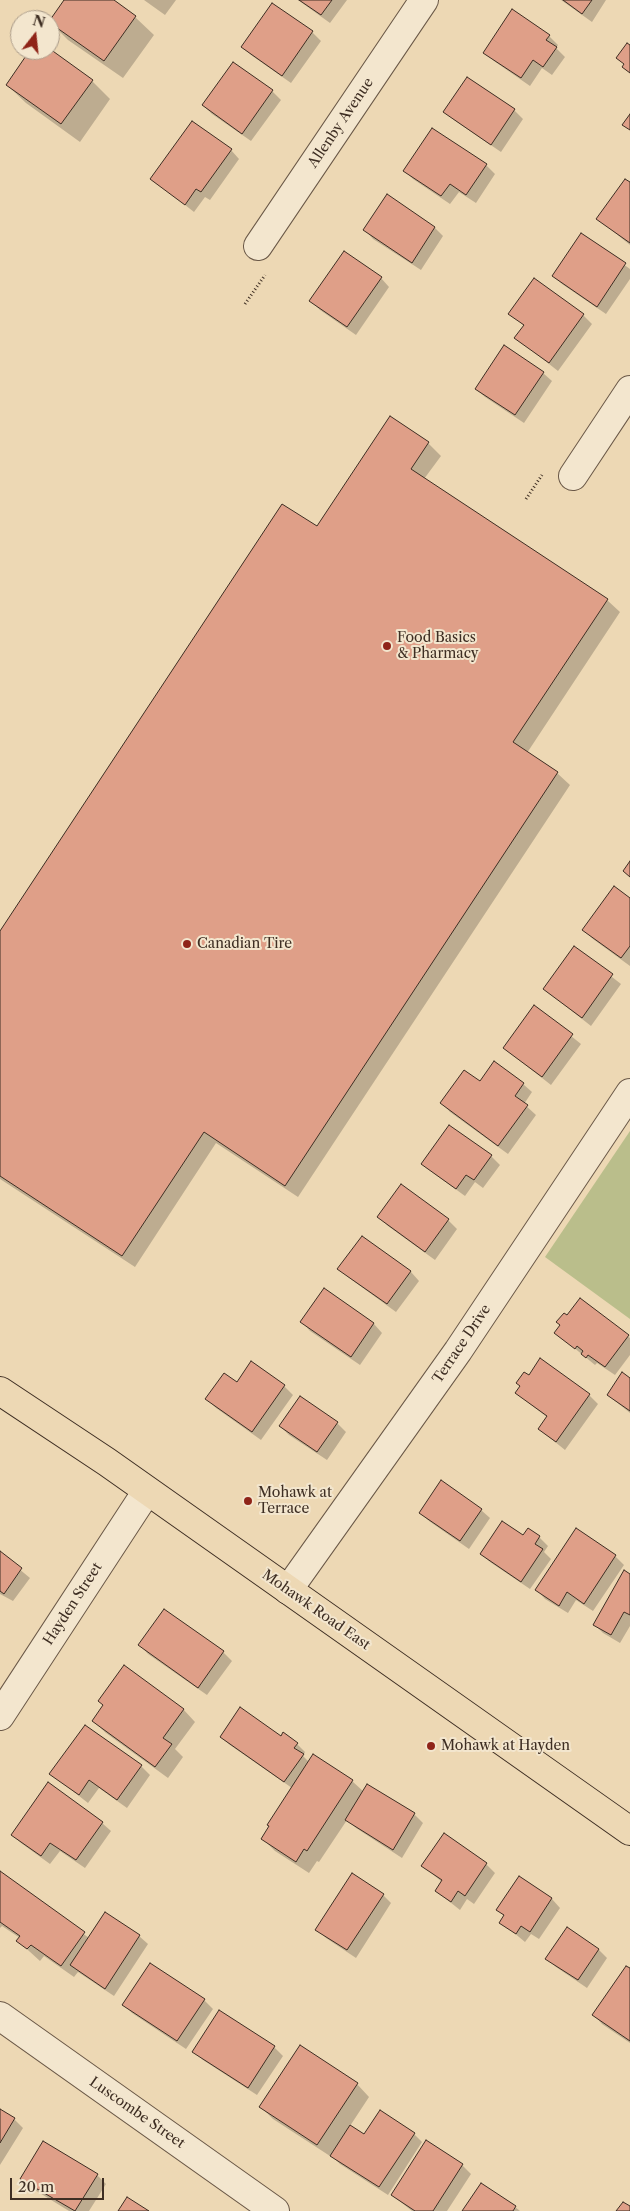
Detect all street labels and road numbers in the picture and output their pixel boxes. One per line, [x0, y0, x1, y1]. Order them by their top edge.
street label: Allenby Avenue [305, 75, 377, 171]
street label: Terrace Drive [429, 1301, 495, 1387]
street label: Hayden Street [40, 1560, 106, 1648]
street label: Mohawk Road East [259, 1566, 373, 1654]
street label: Luscombe Street [86, 2074, 188, 2152]

